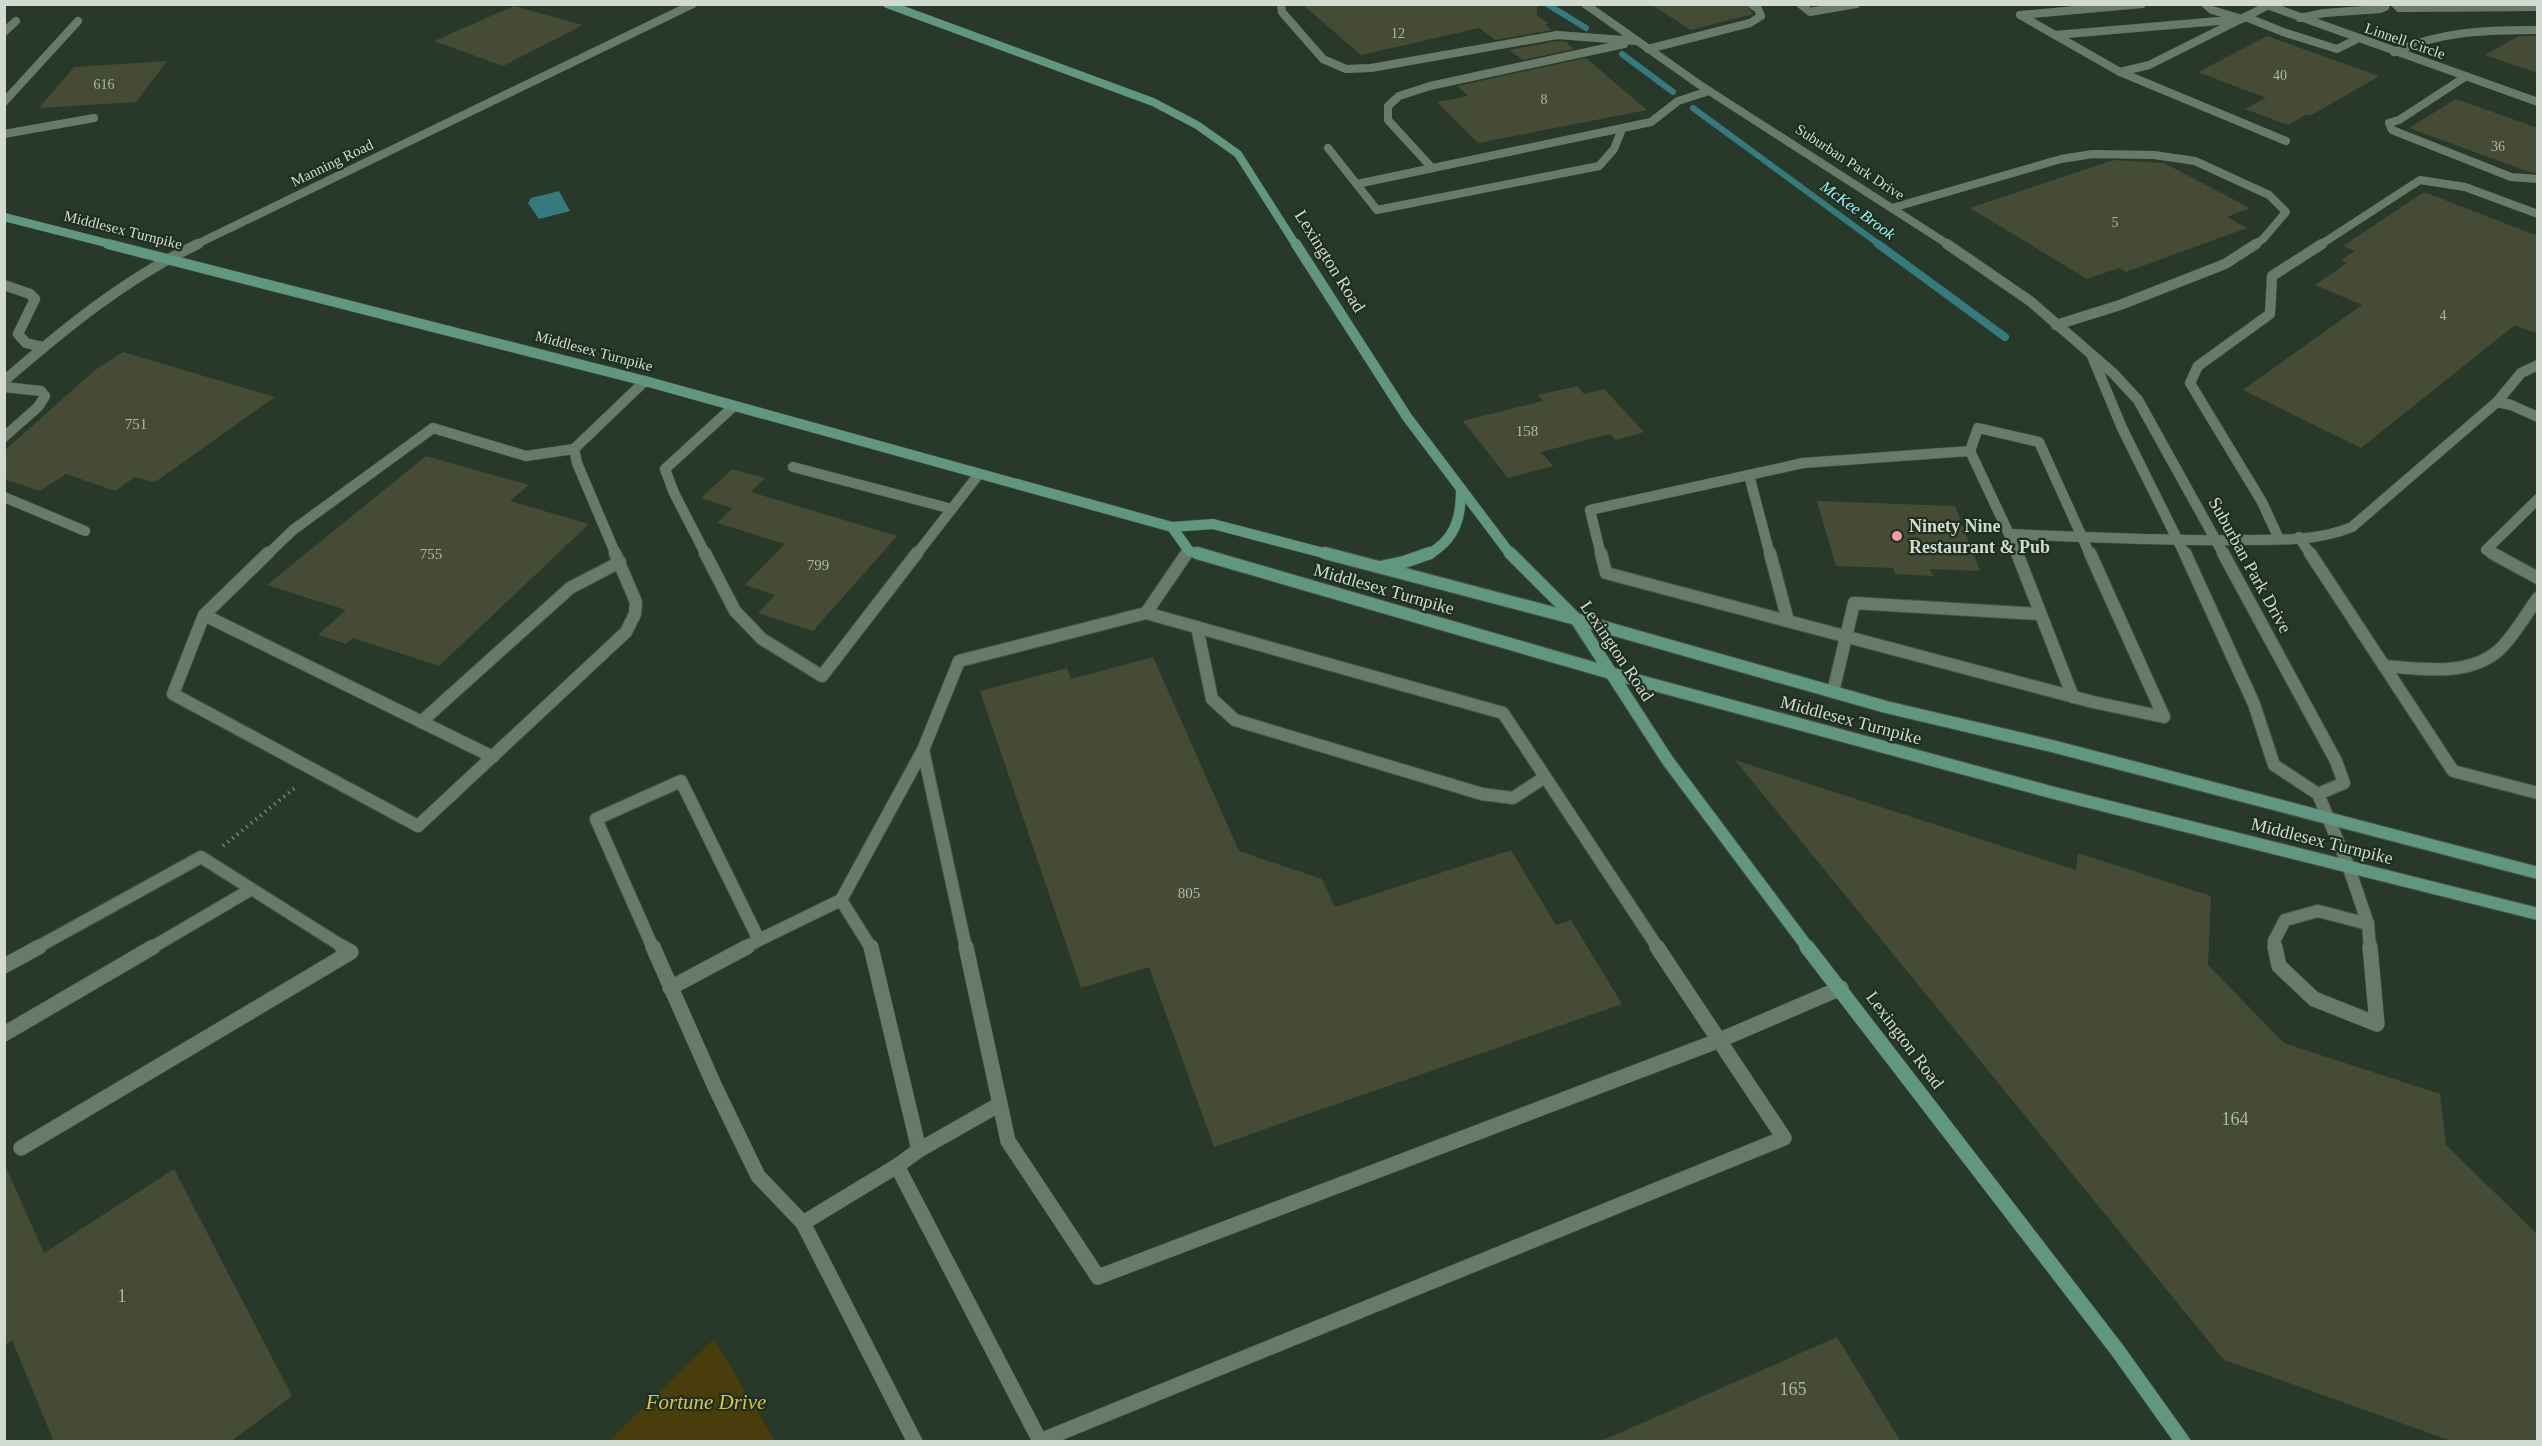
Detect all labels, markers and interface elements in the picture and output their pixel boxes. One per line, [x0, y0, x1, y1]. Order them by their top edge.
street label: Linnell Circle [2363, 20, 2448, 62]
house number: 12 [1391, 26, 1405, 41]
house number: 40 [2273, 68, 2287, 83]
house number: 616 [94, 77, 115, 92]
house number: 8 [1541, 92, 1548, 107]
street label: Suburban Park Drive [1793, 121, 1908, 203]
street label: Manning Road [288, 136, 376, 190]
house number: 36 [2491, 139, 2505, 154]
water label: McKee Brook [1817, 177, 1899, 243]
street label: Lexington Road [1291, 206, 1369, 316]
street label: Middlesex Turnpike [62, 208, 184, 253]
house number: 5 [2112, 215, 2119, 230]
house number: 4 [2440, 308, 2447, 323]
street label: Middlesex Turnpike [533, 328, 655, 375]
house number: 751 [125, 416, 147, 432]
house number: 158 [1516, 423, 1538, 439]
street label: Suburban Park Drive [2204, 494, 2296, 636]
place label: Ninety Nine Restaurant & Pub [1909, 516, 2050, 557]
marker: Ninety Nine Restaurant & Pub [1890, 529, 1904, 543]
house number: 755 [420, 546, 442, 562]
house number: 799 [807, 557, 829, 573]
street label: Middlesex Turnpike [1311, 559, 1457, 619]
street label: Lexington Road [1576, 597, 1658, 705]
street label: Middlesex Turnpike [1778, 692, 1924, 748]
street label: Middlesex Turnpike [2249, 814, 2395, 868]
house number: 805 [1178, 885, 1200, 901]
street label: Lexington Road [1862, 987, 1948, 1093]
house number: 164 [2222, 1109, 2249, 1129]
house number: 1 [118, 1286, 127, 1306]
house number: 165 [1780, 1379, 1807, 1399]
park label: Fortune Drive [645, 1390, 766, 1414]

